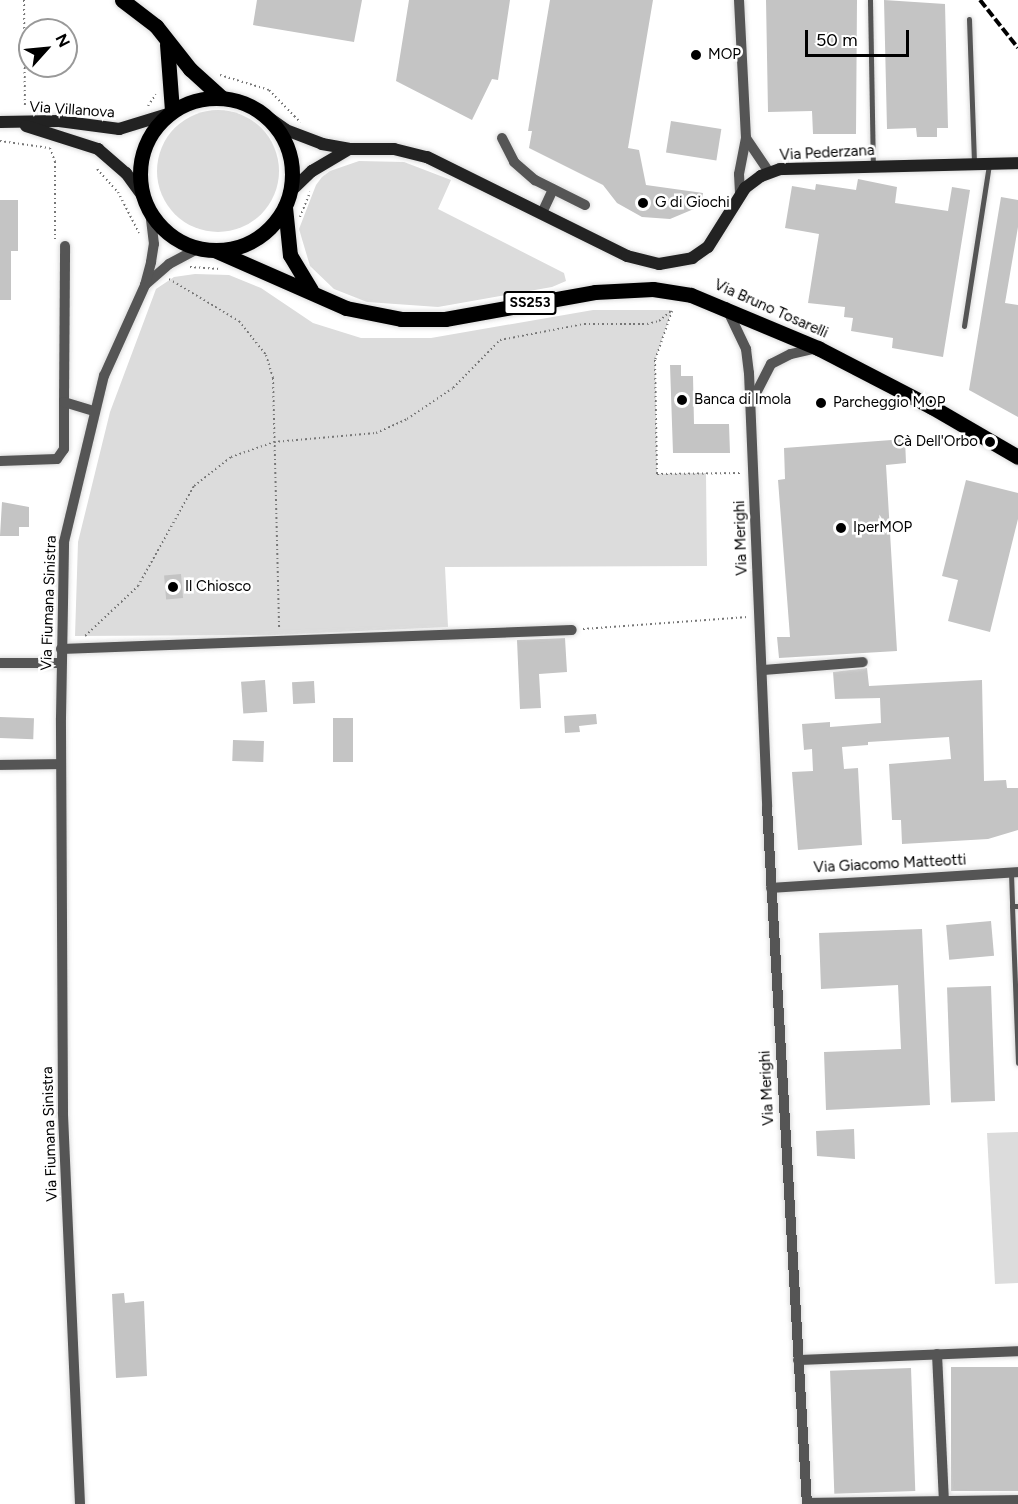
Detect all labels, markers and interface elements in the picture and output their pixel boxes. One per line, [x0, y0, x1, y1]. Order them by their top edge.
north arrow [18, 18, 78, 78]
scale bar [808, 18, 912, 56]
text: 50 m [816, 29, 858, 51]
text: N [51, 31, 74, 50]
place label: MOP [708, 46, 741, 64]
marker: MOP [689, 48, 703, 62]
street label: Via Villanova [29, 98, 115, 122]
street label: Via Pederzana [779, 142, 875, 164]
place label: G di Giochi [655, 194, 730, 212]
marker: G di Giochi [636, 196, 650, 210]
street label: Via Bruno Tosarelli [711, 276, 831, 342]
road number: SS253 [503, 292, 557, 314]
place label: Banca di Imola [694, 391, 791, 409]
marker: Banca di Imola [675, 393, 689, 407]
place label: Parcheggio MOP [833, 394, 945, 412]
marker: Parcheggio MOP [814, 396, 828, 410]
place label: Cà Dell'Orbo [894, 433, 978, 451]
marker: Cà Dell'Orbo [983, 435, 997, 449]
street label: Via Merighi [731, 500, 751, 576]
place label: IperMOP [853, 519, 912, 537]
marker: IperMOP [834, 521, 848, 535]
street label: Via Fiumana Sinistra [38, 535, 60, 671]
place label: Il Chiosco [185, 578, 251, 596]
marker: Il Chiosco [166, 580, 180, 594]
street label: Via Giacomo Matteotti [813, 851, 967, 877]
street label: Via Merighi [756, 1050, 778, 1126]
street label: Via Fiumana Sinistra [39, 1066, 61, 1202]

